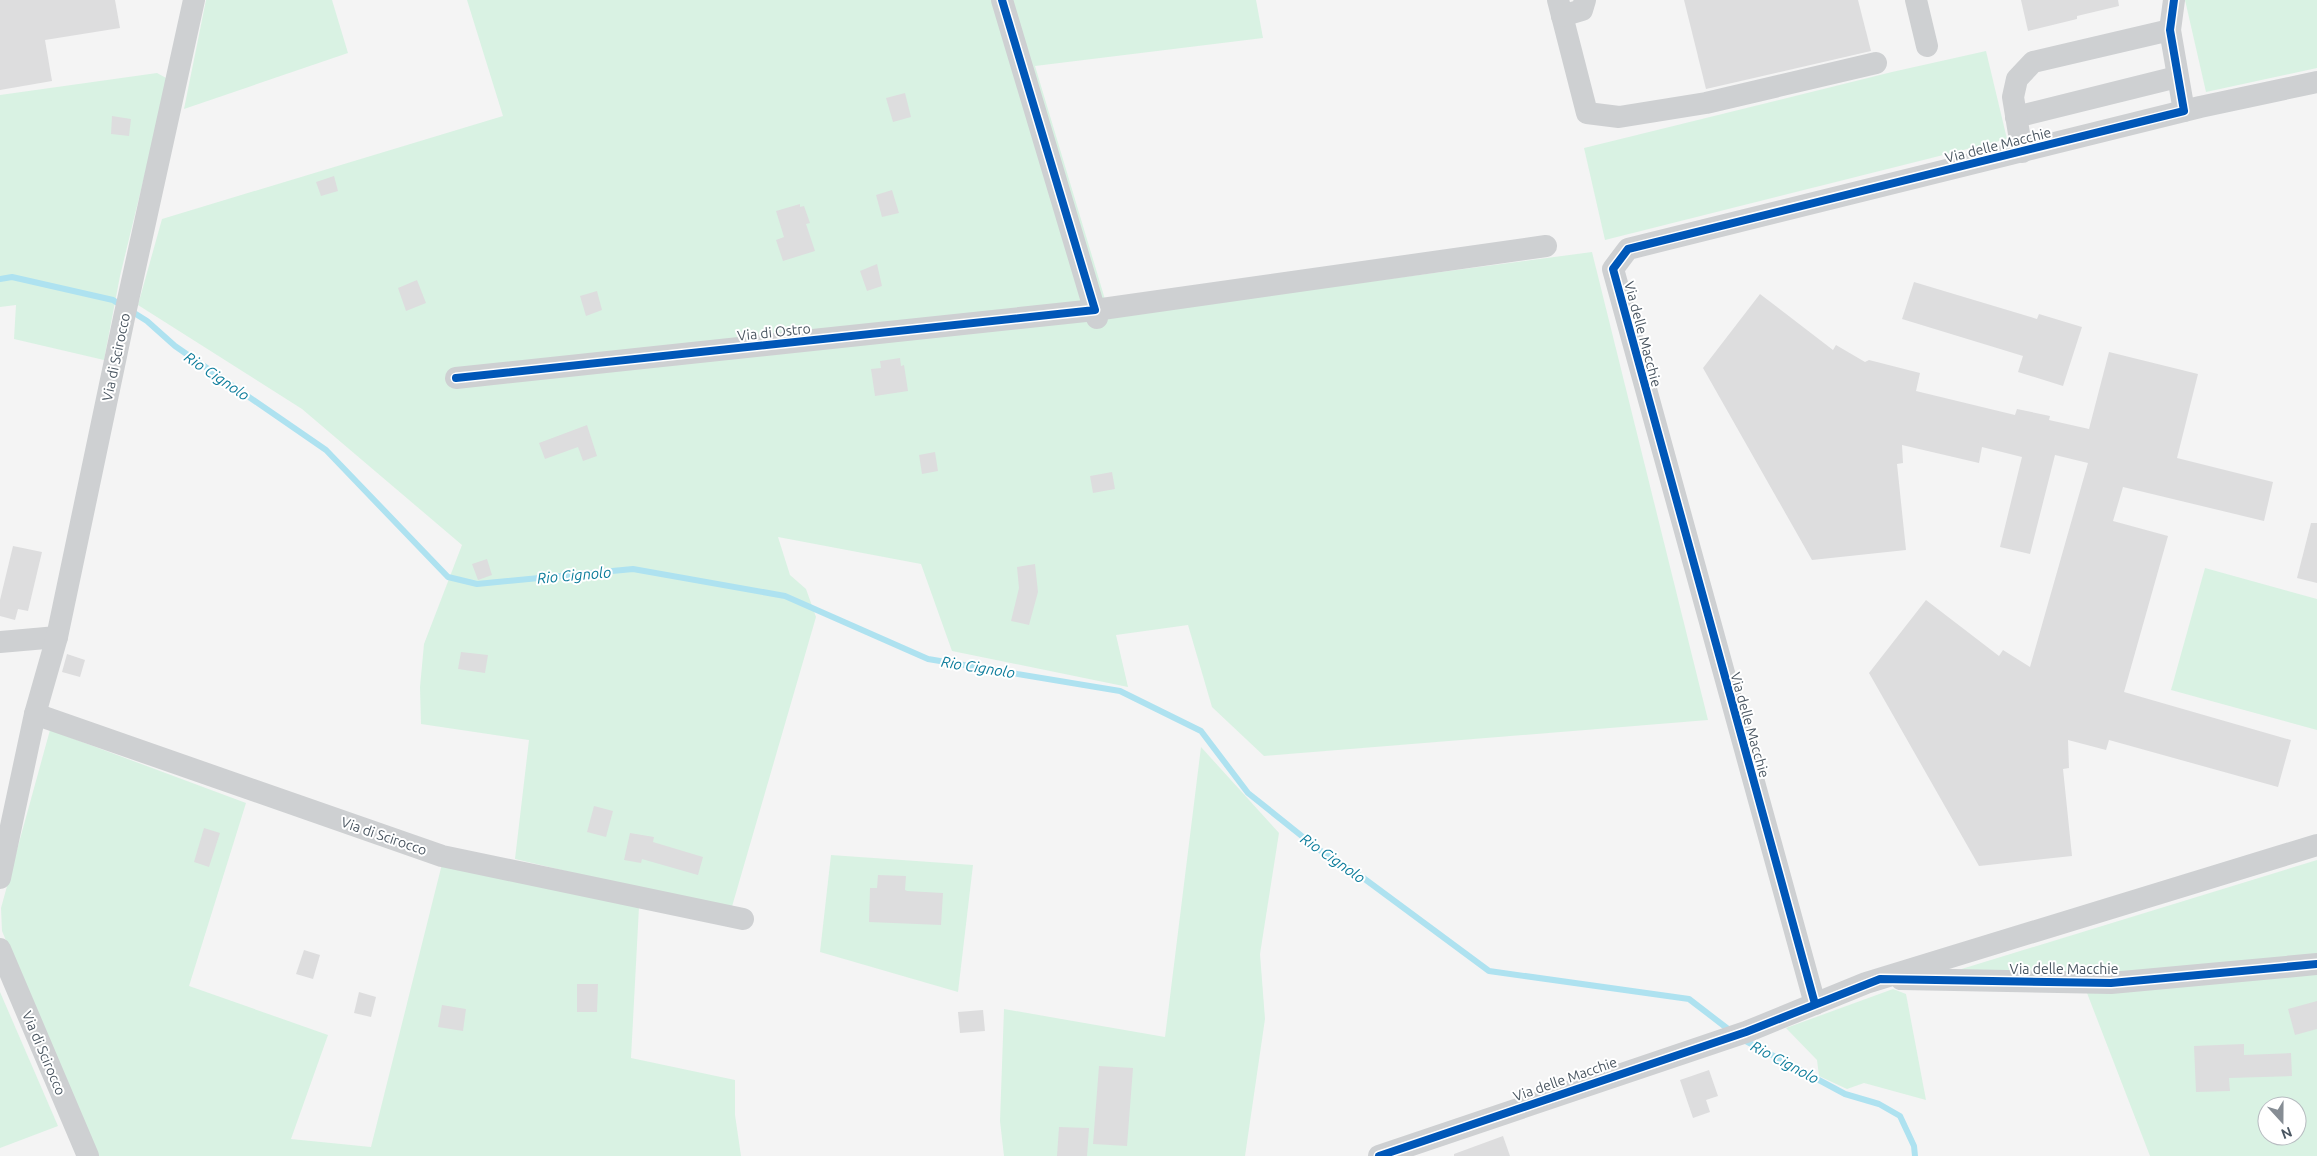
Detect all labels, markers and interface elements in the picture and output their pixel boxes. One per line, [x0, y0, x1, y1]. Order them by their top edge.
street label: Via delle Macchie [1943, 124, 2053, 166]
street label: Via delle Macchie [1621, 279, 1665, 389]
street label: Via di Scirocco [99, 311, 133, 403]
street label: Via di Ostro [736, 320, 812, 344]
water label: Rio Cignolo [181, 348, 253, 404]
water label: Rio Cignolo [536, 563, 612, 587]
water label: Rio Cignolo [940, 653, 1016, 681]
street label: Via delle Macchie [1727, 671, 1773, 779]
street label: Via di Scirocco [339, 814, 429, 858]
water label: Rio Cignolo [1298, 830, 1368, 886]
street label: Via delle Macchie [2010, 961, 2118, 977]
street label: Via di Scirocco [19, 1009, 69, 1097]
water label: Rio Cignolo [1748, 1037, 1822, 1087]
street label: Via delle Macchie [1511, 1054, 1619, 1104]
north arrow [2257, 1096, 2307, 1146]
text: N [2279, 1124, 2294, 1142]

